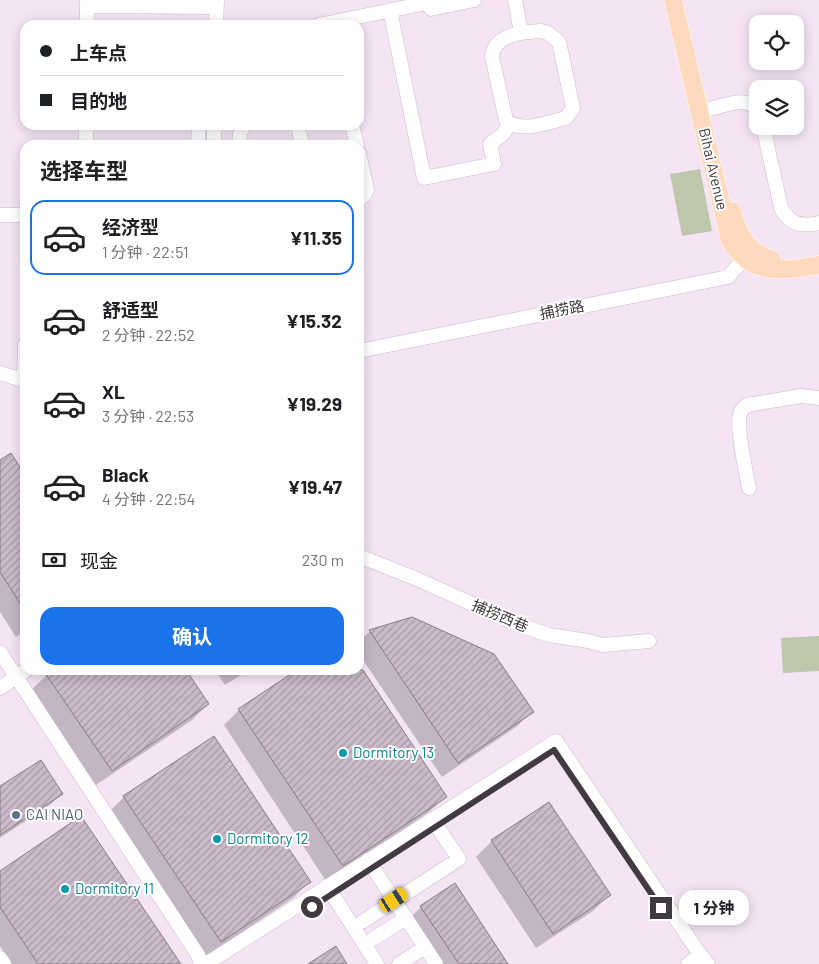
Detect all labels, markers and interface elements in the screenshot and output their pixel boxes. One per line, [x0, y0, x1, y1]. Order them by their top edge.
map controls [749, 15, 804, 135]
button: locate [749, 15, 804, 70]
text: 上车点 [70, 41, 127, 64]
button: layers [749, 80, 804, 135]
text: 目的地 [70, 89, 127, 112]
street label: Bihai Avenue [696, 126, 732, 211]
text: 选择车型 [40, 157, 128, 183]
icon: car [42, 215, 87, 260]
text: 经济型 [102, 215, 159, 238]
text: ¥11.35 [290, 226, 342, 249]
text: 1 分钟 · 22:51 [102, 242, 189, 261]
street label: 捕捞路 [538, 296, 586, 322]
icon: car [42, 298, 87, 343]
text: 舒适型 [102, 298, 159, 321]
text: ¥15.32 [286, 309, 342, 332]
text: 2 分钟 · 22:52 [102, 325, 195, 344]
text: XL [102, 380, 125, 403]
icon: car [42, 381, 87, 426]
text: ¥19.29 [286, 392, 342, 415]
text: 3 分钟 · 22:53 [102, 406, 194, 425]
text: Black [102, 463, 149, 486]
icon: car [42, 464, 87, 509]
text: ¥19.47 [287, 475, 342, 498]
text: 4 分钟 · 22:54 [102, 489, 195, 508]
icon: cash [40, 546, 68, 574]
text: 现金 [80, 549, 118, 572]
text: 230 m [302, 550, 344, 569]
street label: 捕捞西巷 [469, 595, 532, 635]
button: 确认 [40, 607, 344, 665]
place label: Dormitory 13 [353, 743, 434, 761]
marker: Dormitory 13 [337, 747, 349, 759]
place label: CAI NIAO [26, 805, 83, 823]
marker: CAI NIAO [10, 809, 22, 821]
place label: Dormitory 12 [227, 829, 309, 847]
marker: Dormitory 12 [211, 833, 223, 845]
place label: Dormitory 11 [75, 879, 154, 897]
marker: Dormitory 11 [59, 883, 71, 895]
car [377, 886, 410, 914]
callout: 1 分钟 [678, 890, 748, 926]
route start [301, 896, 323, 918]
route end [650, 897, 672, 919]
text: 1 分钟 [694, 898, 734, 917]

